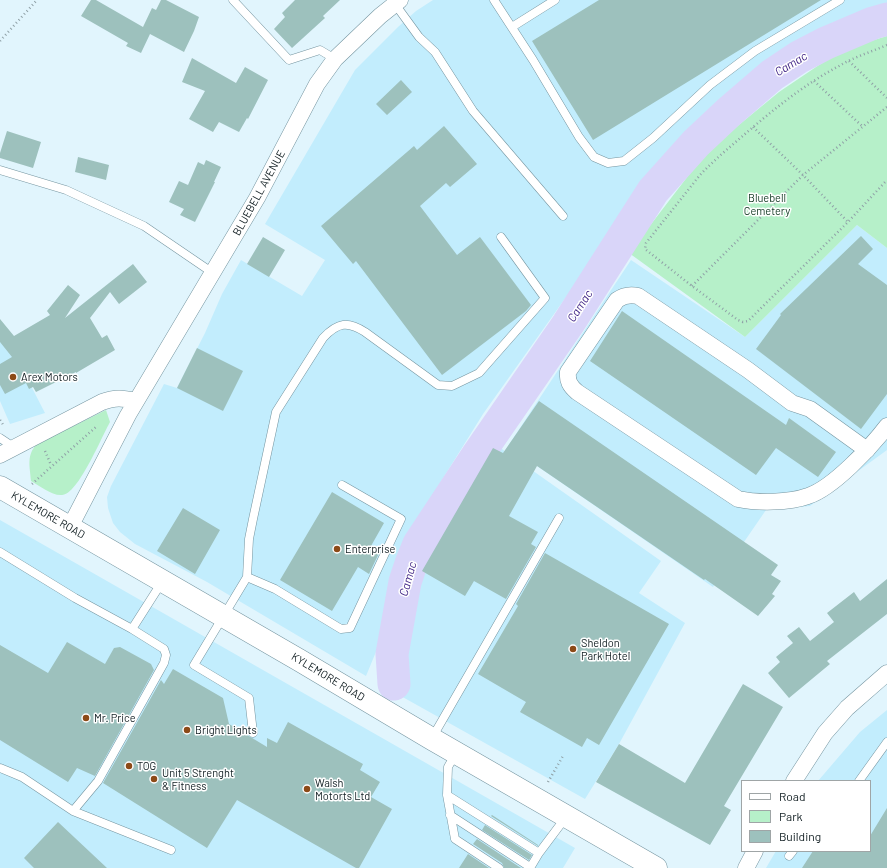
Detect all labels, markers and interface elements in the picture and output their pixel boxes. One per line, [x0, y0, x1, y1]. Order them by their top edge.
water label: Camac [772, 49, 810, 79]
street label: BLUEBELL AVENUE [230, 148, 288, 238]
park label: Bluebell Cemetery [744, 191, 790, 217]
water label: Camac [564, 287, 596, 325]
place label: Arex Motors [21, 370, 78, 384]
marker: Arex Motors [8, 372, 18, 382]
street label: KYLEMORE ROAD [9, 488, 87, 542]
place label: Enterprise [345, 542, 395, 556]
marker: Enterprise [332, 544, 342, 554]
water label: Camac [396, 560, 420, 598]
place label: Sheldon Park Hotel [581, 636, 630, 662]
marker: Sheldon Park Hotel [568, 644, 578, 654]
street label: KYLEMORE ROAD [289, 650, 367, 704]
place label: Mr. Price [94, 711, 136, 725]
marker: Mr. Price [81, 713, 91, 723]
place label: Bright Lights [195, 723, 257, 737]
marker: Bright Lights [182, 725, 192, 735]
place label: TOG [137, 759, 156, 773]
marker: TOG [124, 761, 134, 771]
place label: Unit 5 Strenght & Fitness [162, 766, 234, 792]
marker: Unit 5 Strenght & Fitness [149, 774, 159, 784]
place label: Walsh Motorts Ltd [315, 776, 370, 802]
legend [741, 780, 871, 852]
marker: Walsh Motorts Ltd [302, 784, 312, 794]
text: Road [779, 789, 806, 803]
text: Park [779, 809, 803, 823]
text: Building [779, 829, 821, 843]

